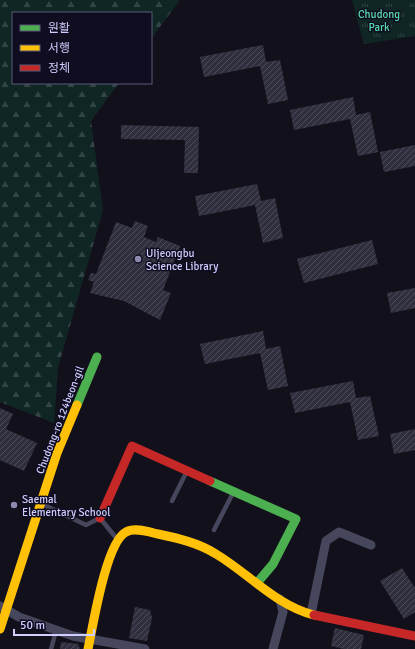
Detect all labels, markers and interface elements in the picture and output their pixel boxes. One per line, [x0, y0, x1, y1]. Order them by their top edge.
park label: Chudong Park [358, 8, 400, 34]
legend [12, 12, 152, 84]
text: 원활 [48, 21, 70, 36]
text: 서행 [48, 41, 70, 56]
text: 정체 [48, 61, 70, 76]
place label: UIjeongbu Science Library [146, 247, 219, 273]
marker: UIjeongbu Science Library [133, 254, 143, 264]
street label: Chudong-ro 124beon-gil [33, 364, 87, 476]
place label: Saemal Elementary School [22, 493, 110, 519]
marker: Saemal Elementary School [9, 500, 19, 510]
scale bar [14, 611, 94, 637]
text: 50 m [20, 618, 45, 633]

